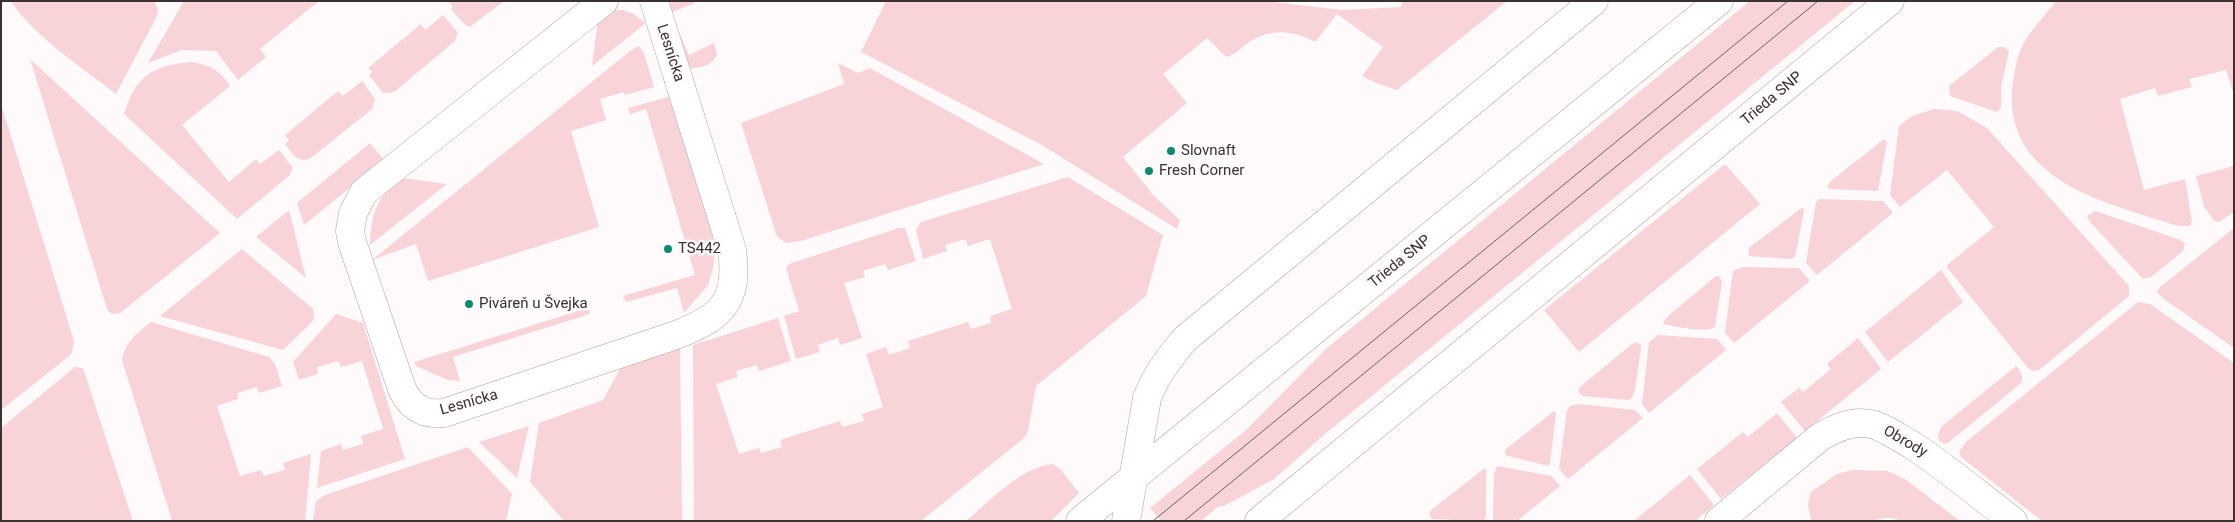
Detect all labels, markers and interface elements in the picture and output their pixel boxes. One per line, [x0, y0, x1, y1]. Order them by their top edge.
street label: Lesnícka [652, 22, 688, 84]
street label: Trieda SNP [1738, 68, 1806, 130]
place label: Slovnaft [1181, 142, 1236, 160]
marker: Slovnaft [1165, 145, 1177, 157]
place label: Fresh Corner [1159, 162, 1244, 180]
marker: Fresh Corner [1143, 165, 1155, 177]
street label: Trieda SNP [1365, 232, 1435, 292]
place label: TS442 [678, 240, 721, 258]
marker: TS442 [662, 243, 674, 255]
place label: Piváreň u Švejka [479, 295, 588, 313]
marker: Piváreň u Švejka [463, 298, 475, 310]
street label: Lesnícka [438, 386, 500, 420]
street label: Obrody [1880, 422, 1930, 462]

